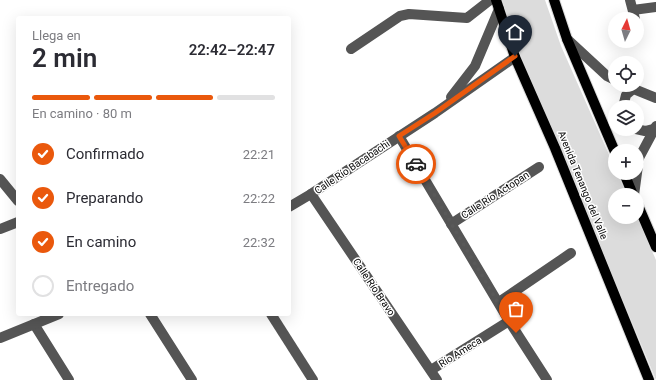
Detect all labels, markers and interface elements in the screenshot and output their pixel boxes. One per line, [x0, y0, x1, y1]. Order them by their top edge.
north arrow [608, 12, 644, 48]
map controls [608, 12, 644, 224]
pin [498, 15, 532, 56]
icon: home [504, 21, 526, 43]
text: Llega en [32, 28, 81, 43]
text: 22:42–22:47 [189, 41, 275, 59]
text: 2 min [32, 43, 97, 73]
button: locate [608, 56, 644, 92]
button: layers [608, 100, 644, 136]
text: En camino · 80 m [32, 106, 132, 121]
street label: Avenida Tenango del Valle [556, 129, 610, 241]
street label: Calle Río Bacabachi [312, 138, 392, 196]
icon: check [32, 143, 54, 165]
courier [396, 144, 436, 184]
button: + [608, 144, 644, 180]
text: Confirmado [66, 145, 144, 163]
text: 22:21 [243, 147, 275, 162]
icon: car [405, 153, 427, 175]
street label: Calle Río Actopan [459, 169, 531, 221]
icon: check [32, 187, 54, 209]
button: − [608, 188, 644, 224]
text: Preparando [66, 189, 143, 207]
text: 22:22 [243, 191, 275, 206]
icon: check [32, 231, 54, 253]
text: En camino [66, 233, 136, 251]
text: 22:32 [243, 235, 275, 250]
street label: Calle Río Bravo [351, 256, 397, 318]
text: Entregado [66, 277, 134, 295]
pin [499, 292, 533, 333]
icon: bag [505, 298, 527, 320]
street label: Río Ameca [437, 335, 483, 369]

